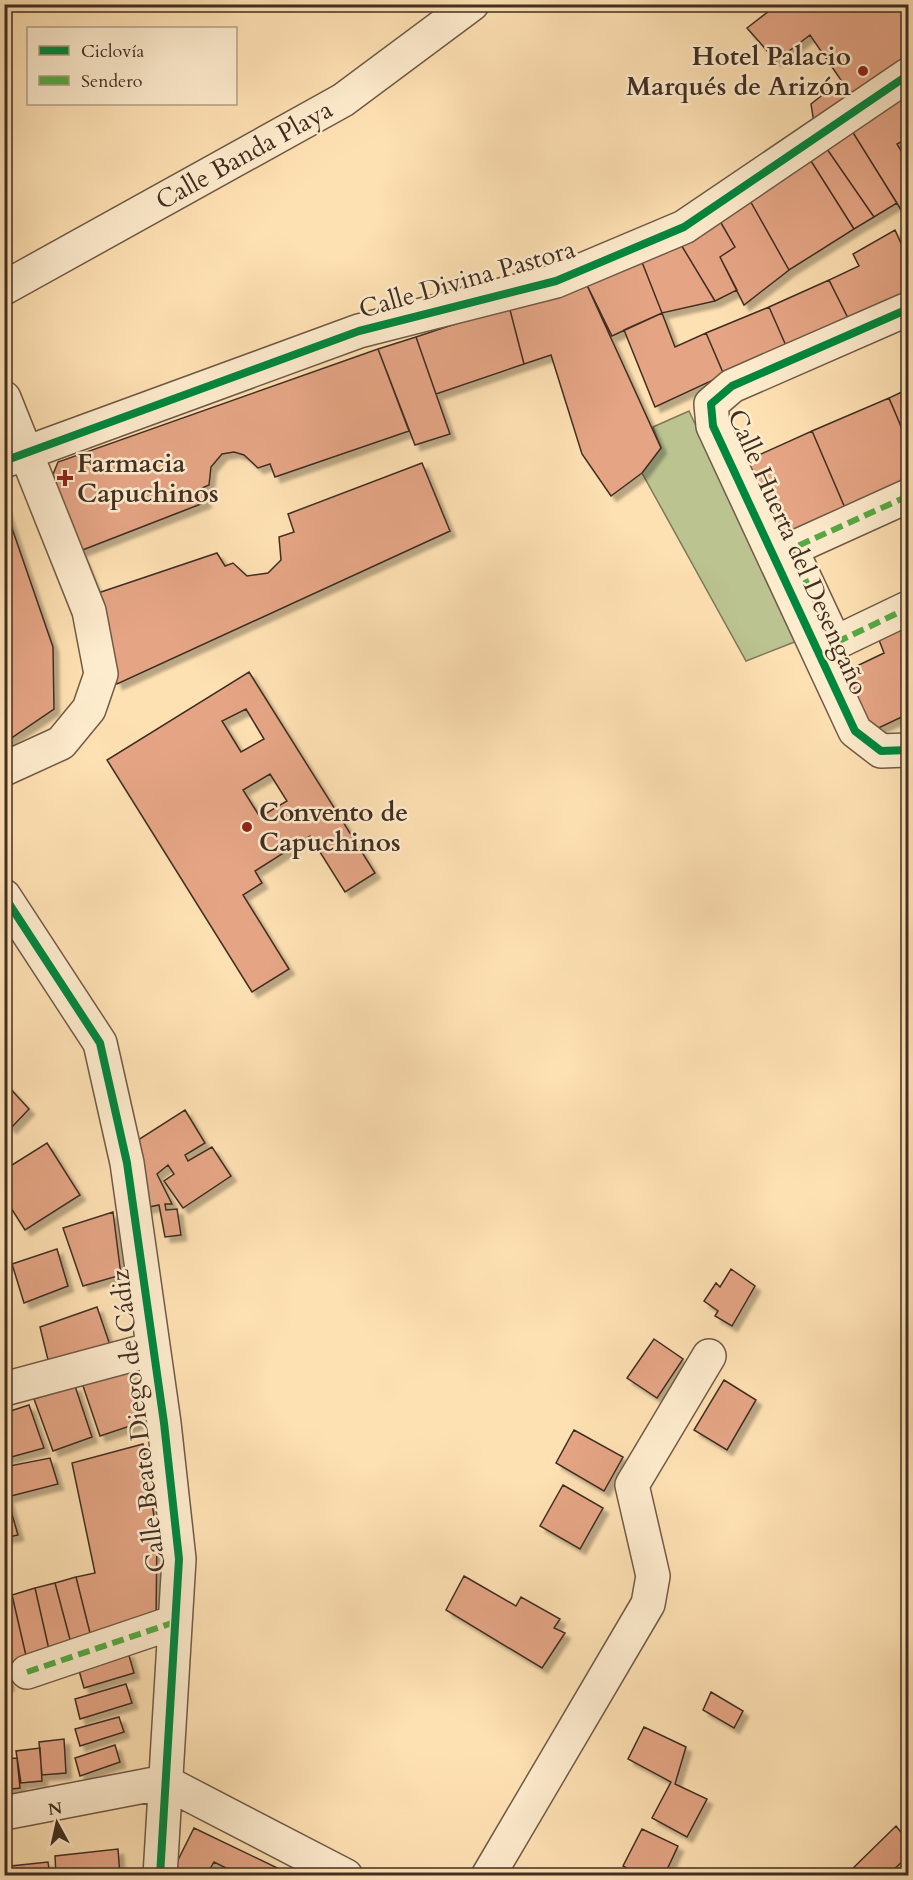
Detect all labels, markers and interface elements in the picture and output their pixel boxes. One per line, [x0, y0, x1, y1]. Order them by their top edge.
legend [27, 27, 237, 105]
text: Ciclovía [81, 39, 145, 64]
place label: Hotel Palacio Marqués de Arizón [626, 39, 851, 104]
marker: Hotel Palacio Marqués de Arizón [856, 64, 870, 78]
text: Sendero [81, 69, 143, 94]
street label: Calle Banda Playa [149, 92, 339, 218]
street label: Calle Divina Pastora [355, 231, 579, 327]
street label: Calle Huerta del Desengaño [719, 404, 877, 700]
place label: Farmacia Capuchinos [77, 446, 219, 511]
marker: Farmacia Capuchinos [58, 471, 72, 485]
place label: Convento de Capuchinos [259, 795, 408, 860]
marker: Convento de Capuchinos [240, 820, 254, 834]
street label: Calle Beato Diego de Cádiz [102, 1267, 174, 1575]
north arrow [27, 1793, 87, 1853]
text: N [47, 1797, 64, 1821]

